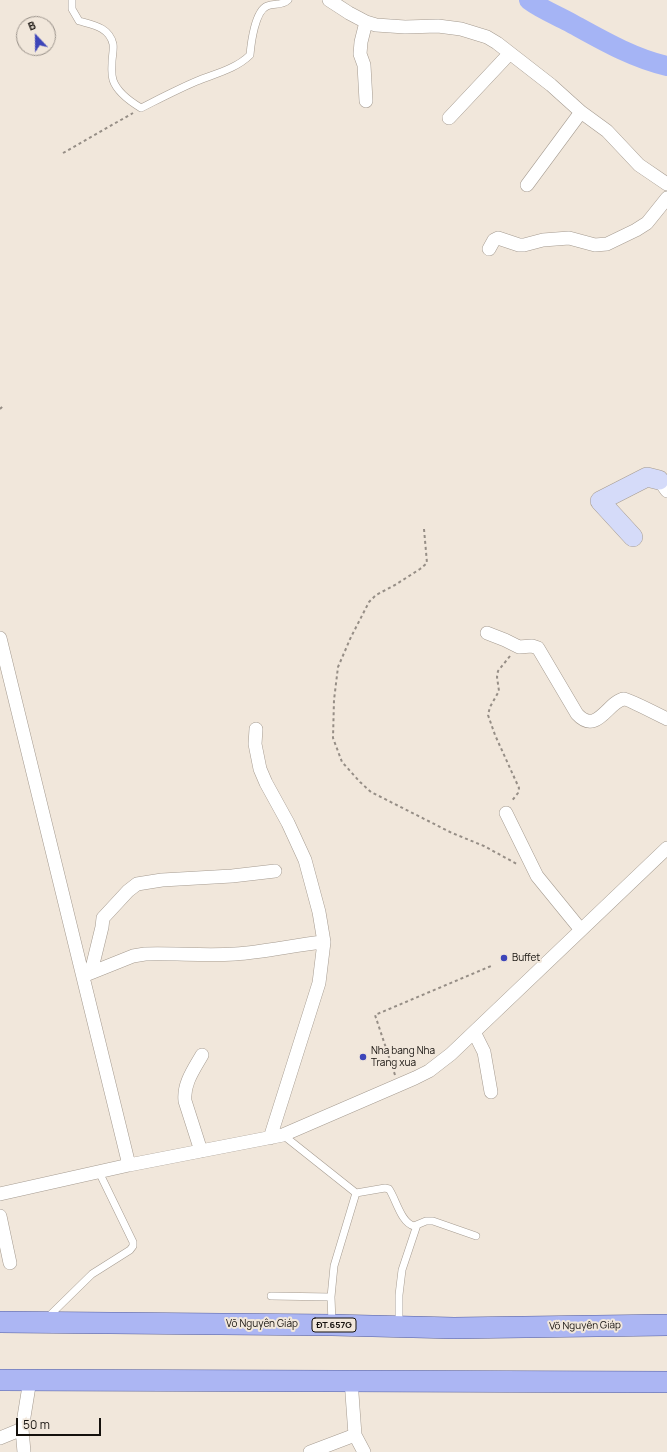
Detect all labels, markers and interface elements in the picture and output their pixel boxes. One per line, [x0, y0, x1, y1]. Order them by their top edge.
north arrow [16, 16, 56, 56]
text: B [26, 17, 38, 34]
place label: Buffet [512, 952, 540, 964]
marker: Buffet [499, 953, 509, 963]
place label: Nha bang Nha Trang xua [371, 1045, 435, 1068]
marker: Nha bang Nha Trang xua [358, 1052, 368, 1062]
street label: Võ Nguyên Giáp [226, 1318, 298, 1330]
road number: ĐT.657G [312, 1318, 356, 1332]
street label: Võ Nguyên Giáp [549, 1319, 621, 1333]
scale bar [18, 1410, 103, 1436]
text: 50 m [23, 1416, 50, 1433]

